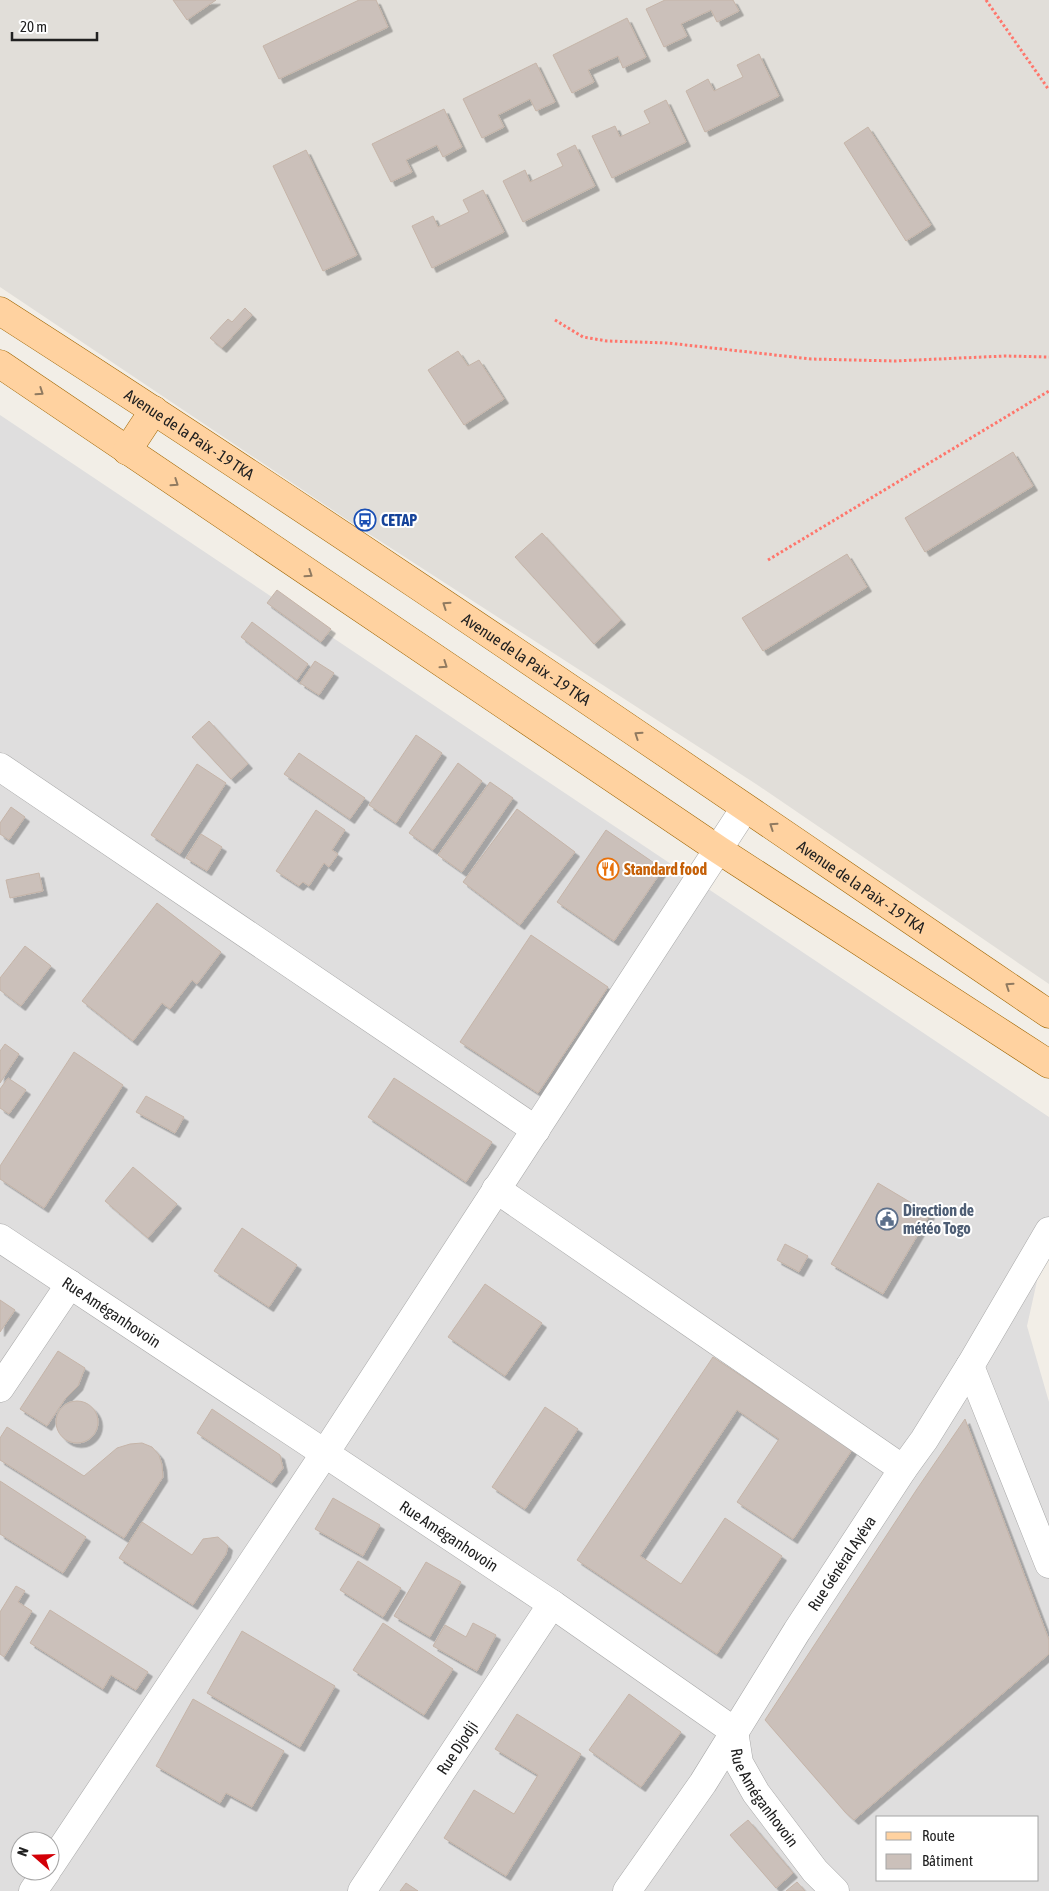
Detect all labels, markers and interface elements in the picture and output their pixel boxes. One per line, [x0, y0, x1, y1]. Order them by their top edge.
scale bar [12, 10, 98, 42]
text: 20 m [20, 18, 47, 35]
street label: Avenue de la Paix - 19 TKA [121, 385, 258, 483]
one-way arrow [35, 386, 44, 395]
one-way arrow [169, 477, 178, 486]
bus stop icon: CETAP [353, 508, 377, 532]
place label: CETAP [381, 511, 417, 529]
one-way arrow [304, 568, 313, 577]
one-way arrow [442, 602, 451, 611]
street label: Avenue de la Paix - 19 TKA [459, 609, 594, 709]
one-way arrow [438, 659, 448, 668]
one-way arrow [635, 732, 644, 741]
one-way arrow [769, 823, 778, 833]
street label: Avenue de la Paix - 19 TKA [794, 837, 929, 937]
restaurant icon: Standard food [596, 857, 620, 881]
place label: Standard food [624, 860, 708, 878]
one-way arrow [1005, 983, 1014, 992]
place label: Direction de météo Togo [903, 1201, 974, 1237]
public building icon: Direction de météo Togo [875, 1207, 899, 1231]
street label: Rue Améganhovoin [59, 1273, 164, 1351]
street label: Rue Améganhovoin [397, 1497, 502, 1575]
street label: Rue Général Ayéva [804, 1512, 879, 1614]
street label: Rue Djodji [433, 1717, 481, 1778]
street label: Rue Améganhovoin [728, 1747, 802, 1850]
legend [876, 1816, 1039, 1881]
text: Route [922, 1827, 955, 1844]
north arrow [10, 1831, 60, 1881]
text: N [14, 1845, 32, 1858]
text: Bâtiment [922, 1852, 973, 1869]

